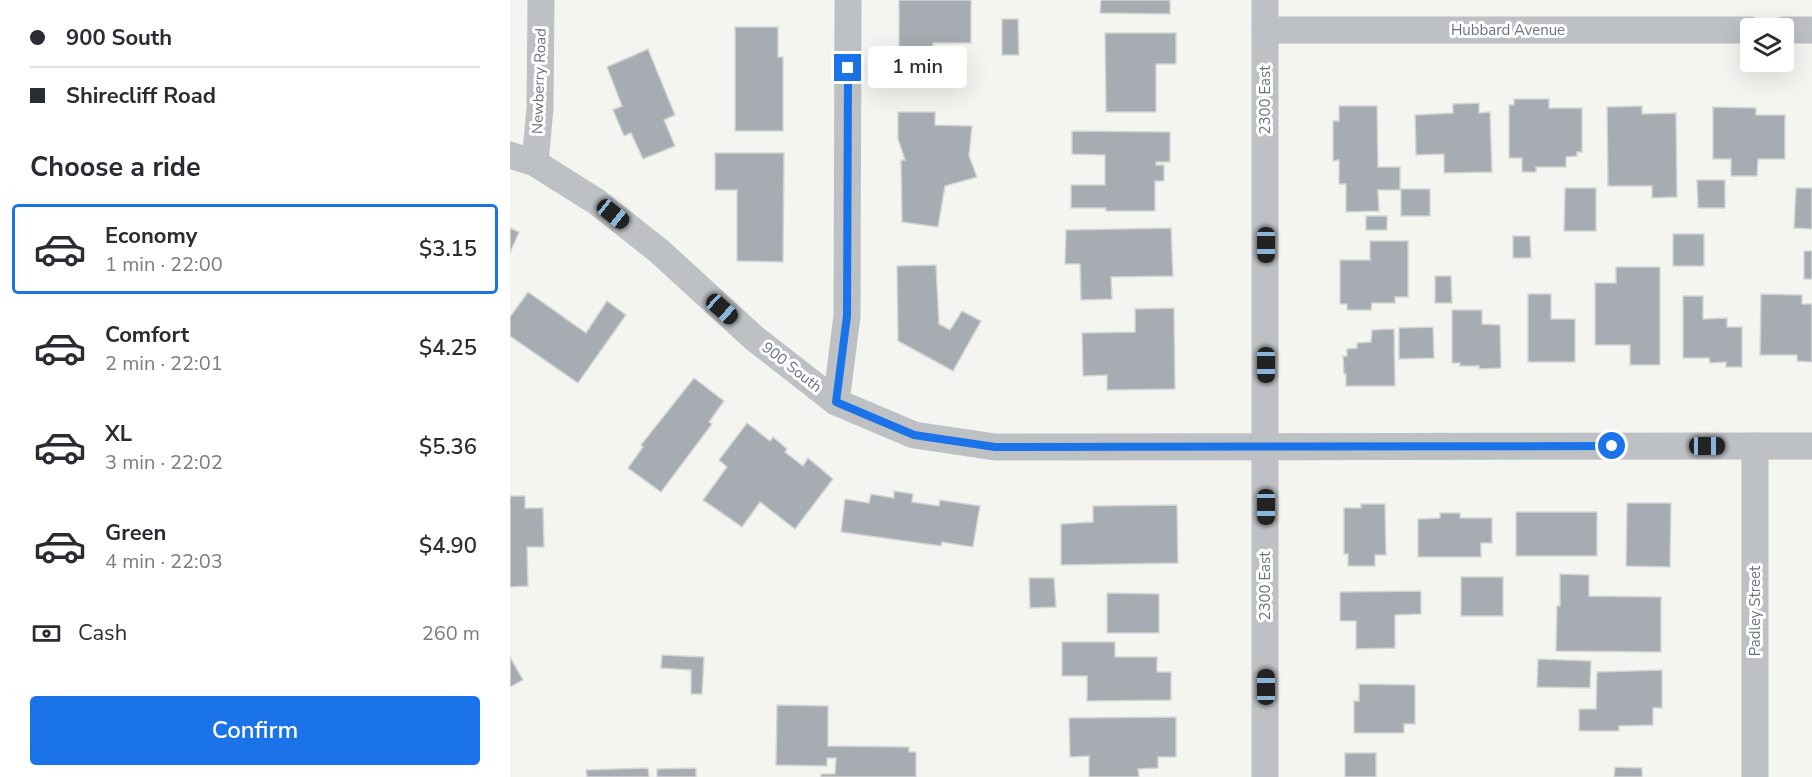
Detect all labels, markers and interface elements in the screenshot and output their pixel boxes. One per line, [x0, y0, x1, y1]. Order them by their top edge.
map controls [1740, 18, 1794, 72]
button: layers [1740, 18, 1794, 72]
street label: Hubbard Avenue [1451, 20, 1565, 40]
text: 900 South [66, 23, 172, 53]
street label: Newberry Road [527, 28, 551, 134]
callout: 1 min [869, 47, 968, 89]
text: 1 min [892, 53, 943, 80]
route end [834, 54, 861, 81]
street label: 2300 East [1255, 65, 1275, 134]
text: Shirecliff Road [66, 81, 216, 111]
text: Choose a ride [30, 149, 201, 186]
car [593, 196, 633, 232]
text: Economy [105, 221, 197, 251]
icon: car [33, 222, 87, 276]
car [1257, 227, 1275, 263]
text: $3.15 [419, 234, 477, 264]
text: 1 min · 22:00 [105, 251, 223, 278]
car [703, 290, 741, 328]
text: Comfort [105, 320, 189, 350]
icon: car [33, 321, 87, 375]
text: $4.25 [419, 333, 477, 363]
street label: 900 South [758, 337, 826, 397]
car [1257, 347, 1275, 383]
text: 2 min · 22:01 [105, 350, 223, 377]
text: XL [105, 419, 132, 449]
icon: car [33, 420, 87, 474]
text: $5.36 [419, 432, 477, 462]
route start [1598, 432, 1625, 459]
car [1689, 437, 1725, 455]
text: 3 min · 22:02 [105, 449, 223, 476]
car [1257, 489, 1275, 525]
text: Green [105, 518, 166, 548]
icon: car [33, 519, 87, 573]
text: $4.90 [419, 531, 477, 561]
text: 4 min · 22:03 [105, 548, 223, 575]
street label: 2300 East [1255, 551, 1275, 620]
street label: Padley Street [1745, 565, 1765, 656]
icon: cash [30, 617, 63, 650]
text: Cash [78, 618, 127, 648]
text: 260 m [422, 620, 480, 647]
car [1257, 669, 1275, 705]
button: Confirm [30, 696, 480, 765]

